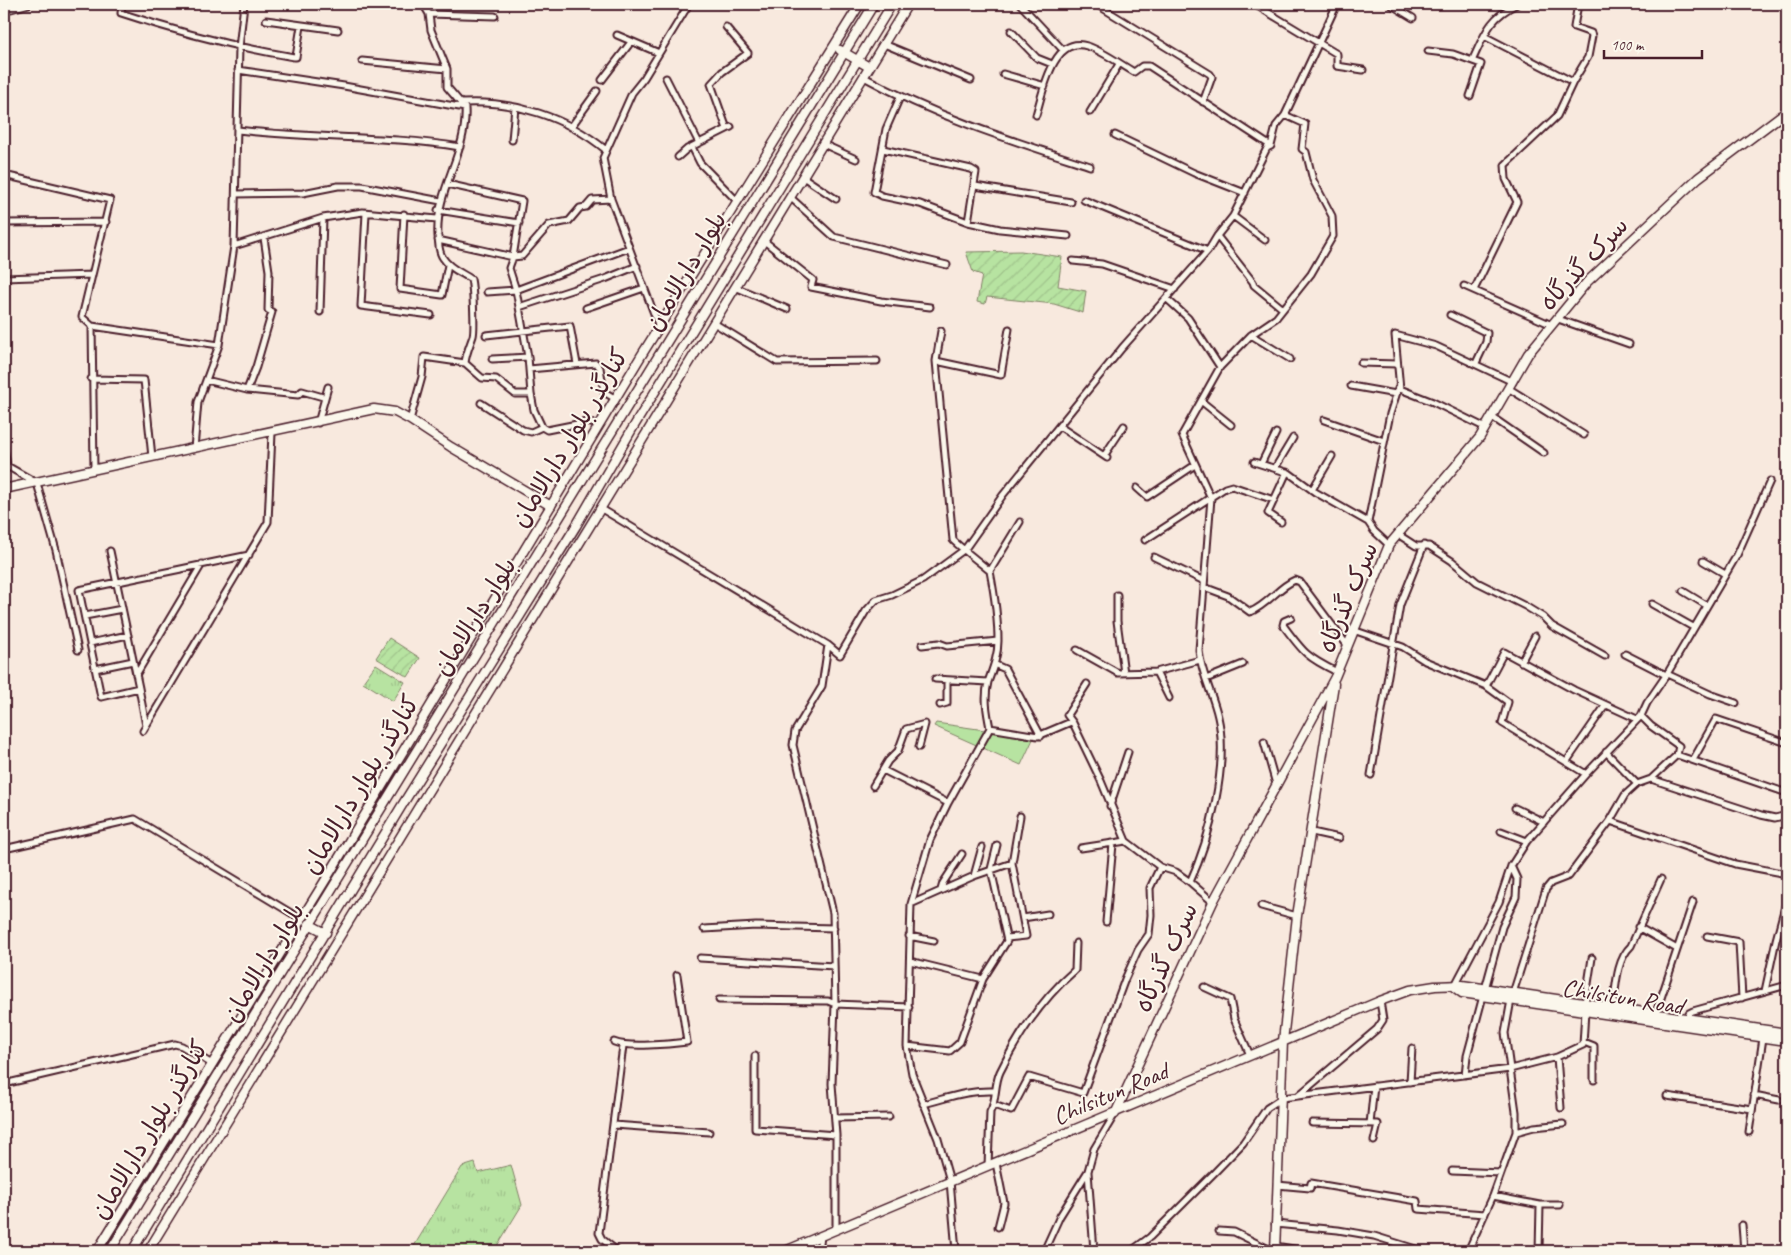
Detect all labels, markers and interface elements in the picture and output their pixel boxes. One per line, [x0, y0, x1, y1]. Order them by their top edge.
scale bar [1604, 28, 1701, 60]
text: 100 m [1611, 36, 1645, 55]
street label: بلوار دارالامان [638, 206, 734, 337]
street label: سرک گذرگاه [1532, 210, 1635, 317]
street label: کنارگذر بلوار دارالامان [504, 342, 636, 533]
street label: سرک گذرگاه [1310, 537, 1386, 658]
street label: بلوار دارالامان [426, 551, 524, 682]
street label: کنارگذر بلوار دارالامان [295, 689, 427, 880]
street label: بلوار دارالامان [216, 897, 312, 1028]
street label: سرک گذرگاه [1127, 898, 1205, 1017]
street label: Chilsitun Road [1560, 972, 1689, 1023]
street label: کنارگذر بلوار دارالامان [84, 1034, 216, 1225]
street label: Chilsitun Road [1048, 1054, 1176, 1133]

